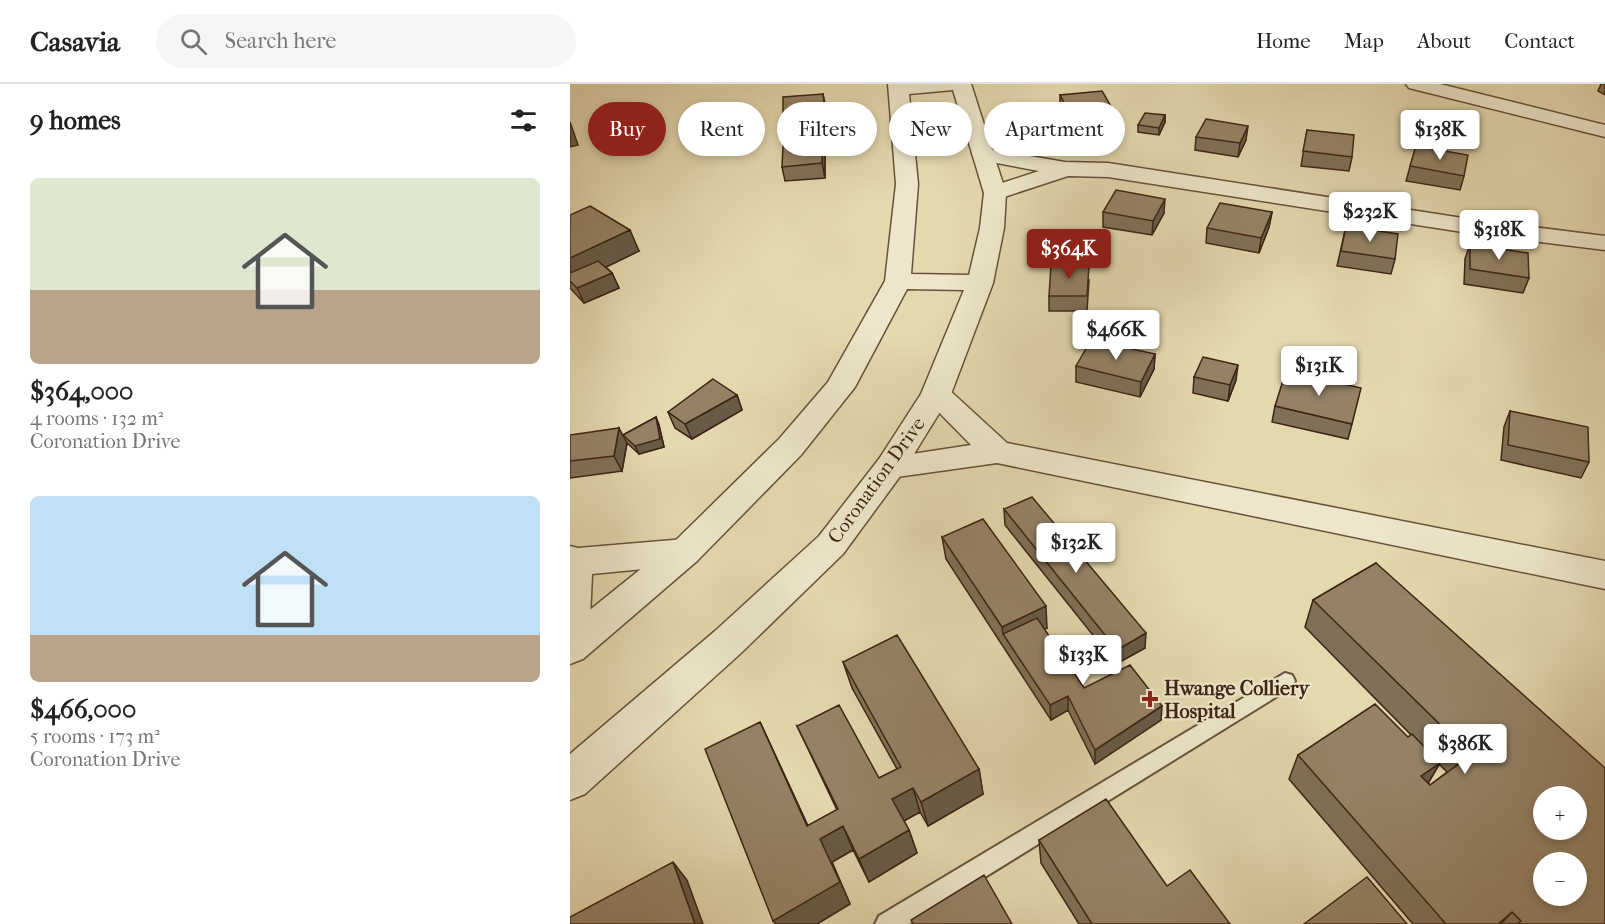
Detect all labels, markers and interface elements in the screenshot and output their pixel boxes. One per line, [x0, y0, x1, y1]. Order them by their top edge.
search box [156, 14, 576, 68]
text: Casavia [30, 25, 120, 58]
icon: search [177, 25, 210, 58]
text: Search here [225, 28, 336, 54]
text: Home [1256, 29, 1311, 53]
text: Map [1344, 29, 1384, 53]
text: About [1417, 29, 1471, 53]
text: Contact [1504, 29, 1575, 53]
chip: Buy [588, 102, 666, 156]
chip: Rent [678, 102, 765, 156]
chip: Filters [777, 102, 877, 156]
chip: New [889, 102, 972, 156]
chip: Apartment [984, 102, 1125, 156]
icon: filters [507, 104, 540, 137]
text: 9 homes [30, 105, 121, 136]
pin: $138K [1398, 110, 1482, 161]
text: $138K [1415, 118, 1465, 141]
pin: $232K [1328, 192, 1412, 243]
text: $232K [1343, 200, 1397, 223]
pin: $318K [1457, 210, 1541, 261]
icon: home [231, 217, 339, 325]
text: $318K [1474, 218, 1524, 241]
pin: $364K [1027, 229, 1111, 280]
text: $364K [1041, 237, 1097, 260]
pin: $466K [1074, 310, 1158, 361]
text: $466K [1086, 318, 1146, 341]
pin: $131K [1277, 346, 1361, 397]
text: $131K [1295, 354, 1343, 377]
text: $364,000 [30, 376, 133, 407]
text: 4 rooms · 132 m² [30, 407, 163, 430]
street label: Coronation Drive [823, 413, 930, 548]
text: Coronation Drive [30, 430, 180, 453]
pin: $132K [1034, 523, 1118, 574]
text: $132K [1050, 531, 1102, 554]
icon: home [231, 535, 339, 643]
pin: $133K [1041, 635, 1125, 686]
text: $133K [1058, 643, 1108, 666]
place label: Hwange Colliery Hospital [1164, 677, 1310, 723]
marker: Hwange Colliery Hospital [1141, 690, 1159, 708]
text: $466,000 [30, 694, 136, 725]
pin: $386K [1423, 724, 1507, 775]
text: 5 rooms · 173 m² [30, 725, 160, 748]
text: $386K [1438, 732, 1492, 755]
text: Coronation Drive [30, 748, 180, 771]
map controls [1533, 786, 1587, 906]
button: + [1533, 786, 1587, 840]
button: − [1533, 852, 1587, 906]

